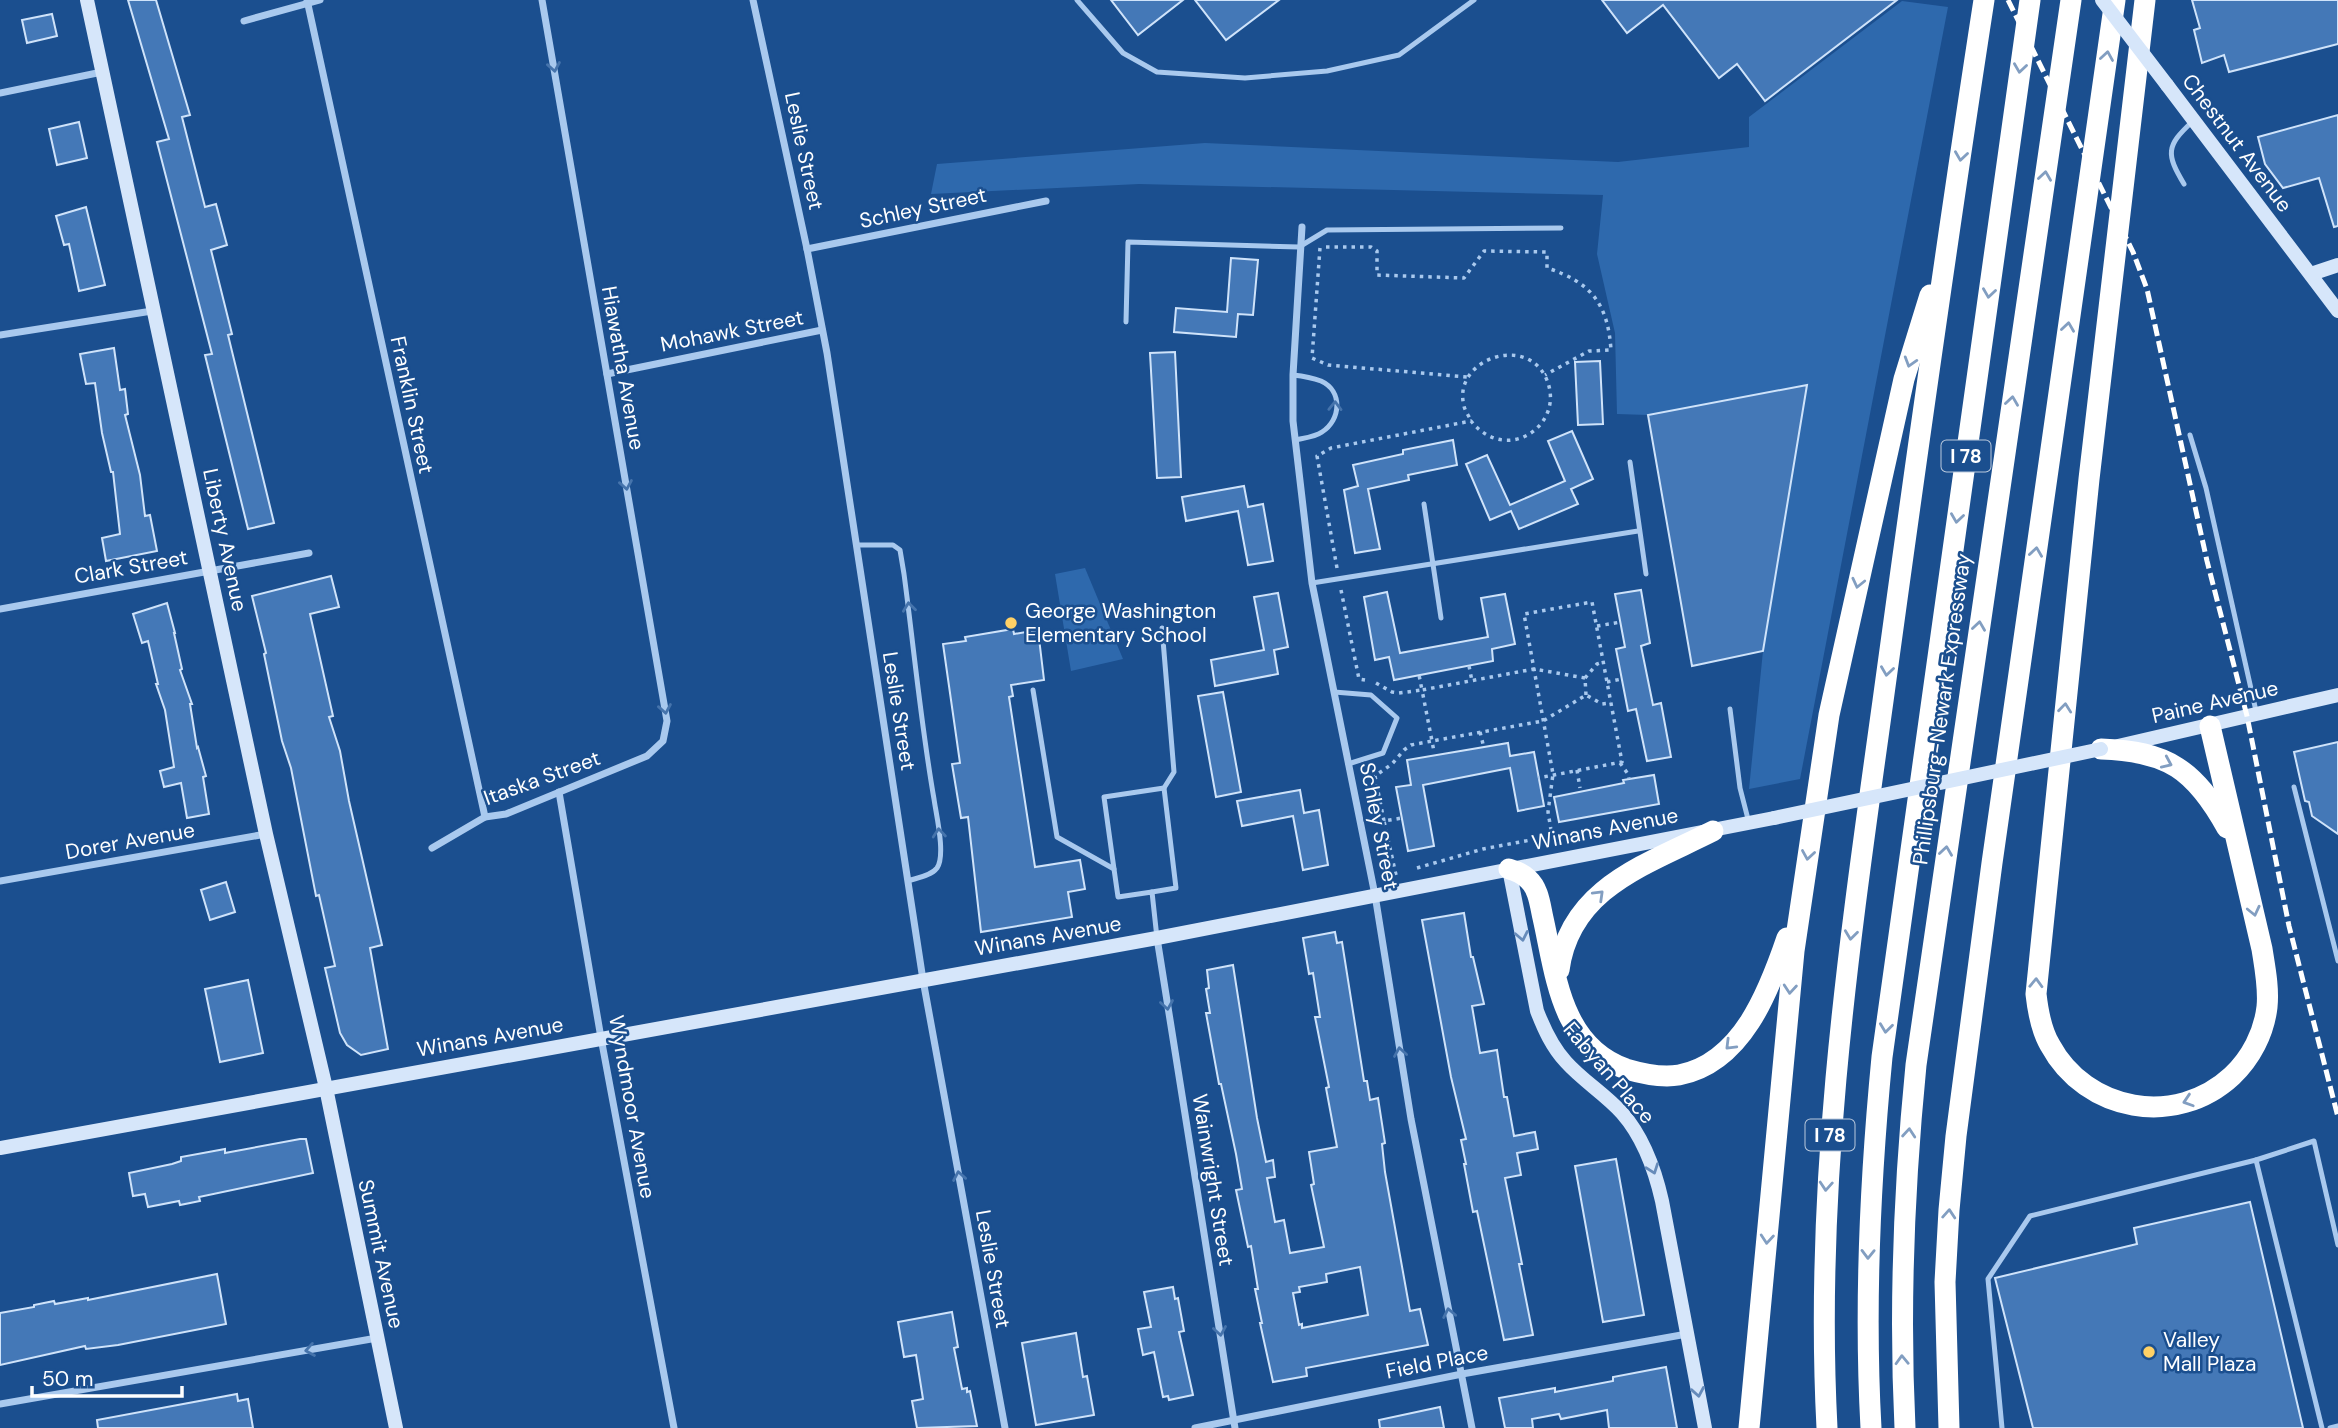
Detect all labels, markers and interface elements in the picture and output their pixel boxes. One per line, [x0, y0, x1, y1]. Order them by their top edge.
one-way arrow [2099, 50, 2114, 62]
one-way arrow [546, 61, 561, 73]
one-way arrow [2013, 62, 2028, 73]
street label: Chestnut Avenue [2176, 68, 2298, 218]
street label: Leslie Street [778, 89, 830, 213]
one-way arrow [1954, 151, 1969, 162]
one-way arrow [2037, 170, 2052, 182]
street label: Schley Street [857, 181, 989, 235]
street label: Hiawatha Avenue [595, 284, 651, 452]
one-way arrow [1981, 287, 1996, 299]
street label: Mohawk Street [658, 303, 806, 359]
one-way arrow [2060, 321, 2075, 333]
street label: Franklin Street [384, 334, 440, 476]
one-way arrow [1903, 355, 1918, 367]
one-way arrow [2004, 395, 2019, 407]
one-way arrow [1327, 400, 1343, 411]
road number: I 78 [1941, 440, 1990, 471]
street label: Liberty Avenue [196, 466, 254, 614]
one-way arrow [618, 479, 633, 491]
one-way arrow [1950, 512, 1965, 524]
street label: Clark Street [72, 543, 190, 591]
one-way arrow [2028, 547, 2043, 558]
street label: Phillipsburg-Newark Expressway [1906, 551, 1978, 866]
one-way arrow [1851, 577, 1866, 589]
place label: George Washington Elementary School [1025, 597, 1216, 649]
one-way arrow [901, 601, 916, 613]
marker: George Washington Elementary School [1003, 615, 1019, 631]
one-way arrow [1971, 620, 1986, 632]
street label: Leslie Street [876, 650, 922, 772]
one-way arrow [1880, 665, 1895, 677]
street label: Paine Avenue [2149, 674, 2281, 730]
one-way arrow [2057, 702, 2072, 714]
one-way arrow [656, 703, 671, 715]
street label: Itaska Street [480, 744, 604, 812]
one-way arrow [2160, 755, 2173, 769]
street label: Schley Street [1353, 760, 1405, 892]
street label: Winans Avenue [1529, 801, 1681, 857]
street label: Dorer Avenue [63, 816, 197, 866]
one-way arrow [932, 827, 947, 838]
one-way arrow [1938, 845, 1953, 857]
one-way arrow [1801, 849, 1816, 861]
one-way arrow [1590, 890, 1603, 903]
one-way arrow [2245, 905, 2260, 917]
street label: Winans Avenue [973, 909, 1124, 963]
one-way arrow [1844, 929, 1859, 941]
one-way arrow [1514, 930, 1529, 942]
one-way arrow [2029, 977, 2044, 988]
one-way arrow [1783, 983, 1798, 994]
one-way arrow [1159, 999, 1174, 1011]
street label: Winans Avenue [415, 1010, 566, 1064]
street label: Wyndmoor Avenue [602, 1013, 662, 1201]
street label: Fabyan Place [1557, 1016, 1661, 1130]
one-way arrow [1879, 1022, 1894, 1034]
one-way arrow [1725, 1036, 1738, 1049]
one-way arrow [1393, 1046, 1408, 1058]
street label: Wainwright Street [1186, 1092, 1240, 1268]
one-way arrow [2183, 1093, 2195, 1107]
road number: I 78 [1806, 1120, 1854, 1150]
one-way arrow [1901, 1127, 1916, 1138]
one-way arrow [1645, 1163, 1659, 1175]
one-way arrow [952, 1170, 967, 1182]
street label: Summit Avenue [352, 1177, 410, 1331]
one-way arrow [1819, 1180, 1834, 1191]
street label: Leslie Street [969, 1208, 1017, 1330]
one-way arrow [1941, 1208, 1956, 1219]
one-way arrow [1759, 1234, 1774, 1245]
one-way arrow [1860, 1250, 1876, 1260]
one-way arrow [1443, 1307, 1458, 1319]
one-way arrow [1212, 1325, 1227, 1337]
place label: Valley Mall Plaza [2163, 1326, 2256, 1378]
street label: Field Place [1383, 1338, 1491, 1386]
one-way arrow [304, 1342, 316, 1357]
marker: Valley Mall Plaza [2141, 1344, 2157, 1360]
scale bar [32, 1354, 182, 1398]
one-way arrow [1894, 1354, 1909, 1365]
text: 50 m [42, 1365, 93, 1393]
one-way arrow [1690, 1386, 1705, 1398]

